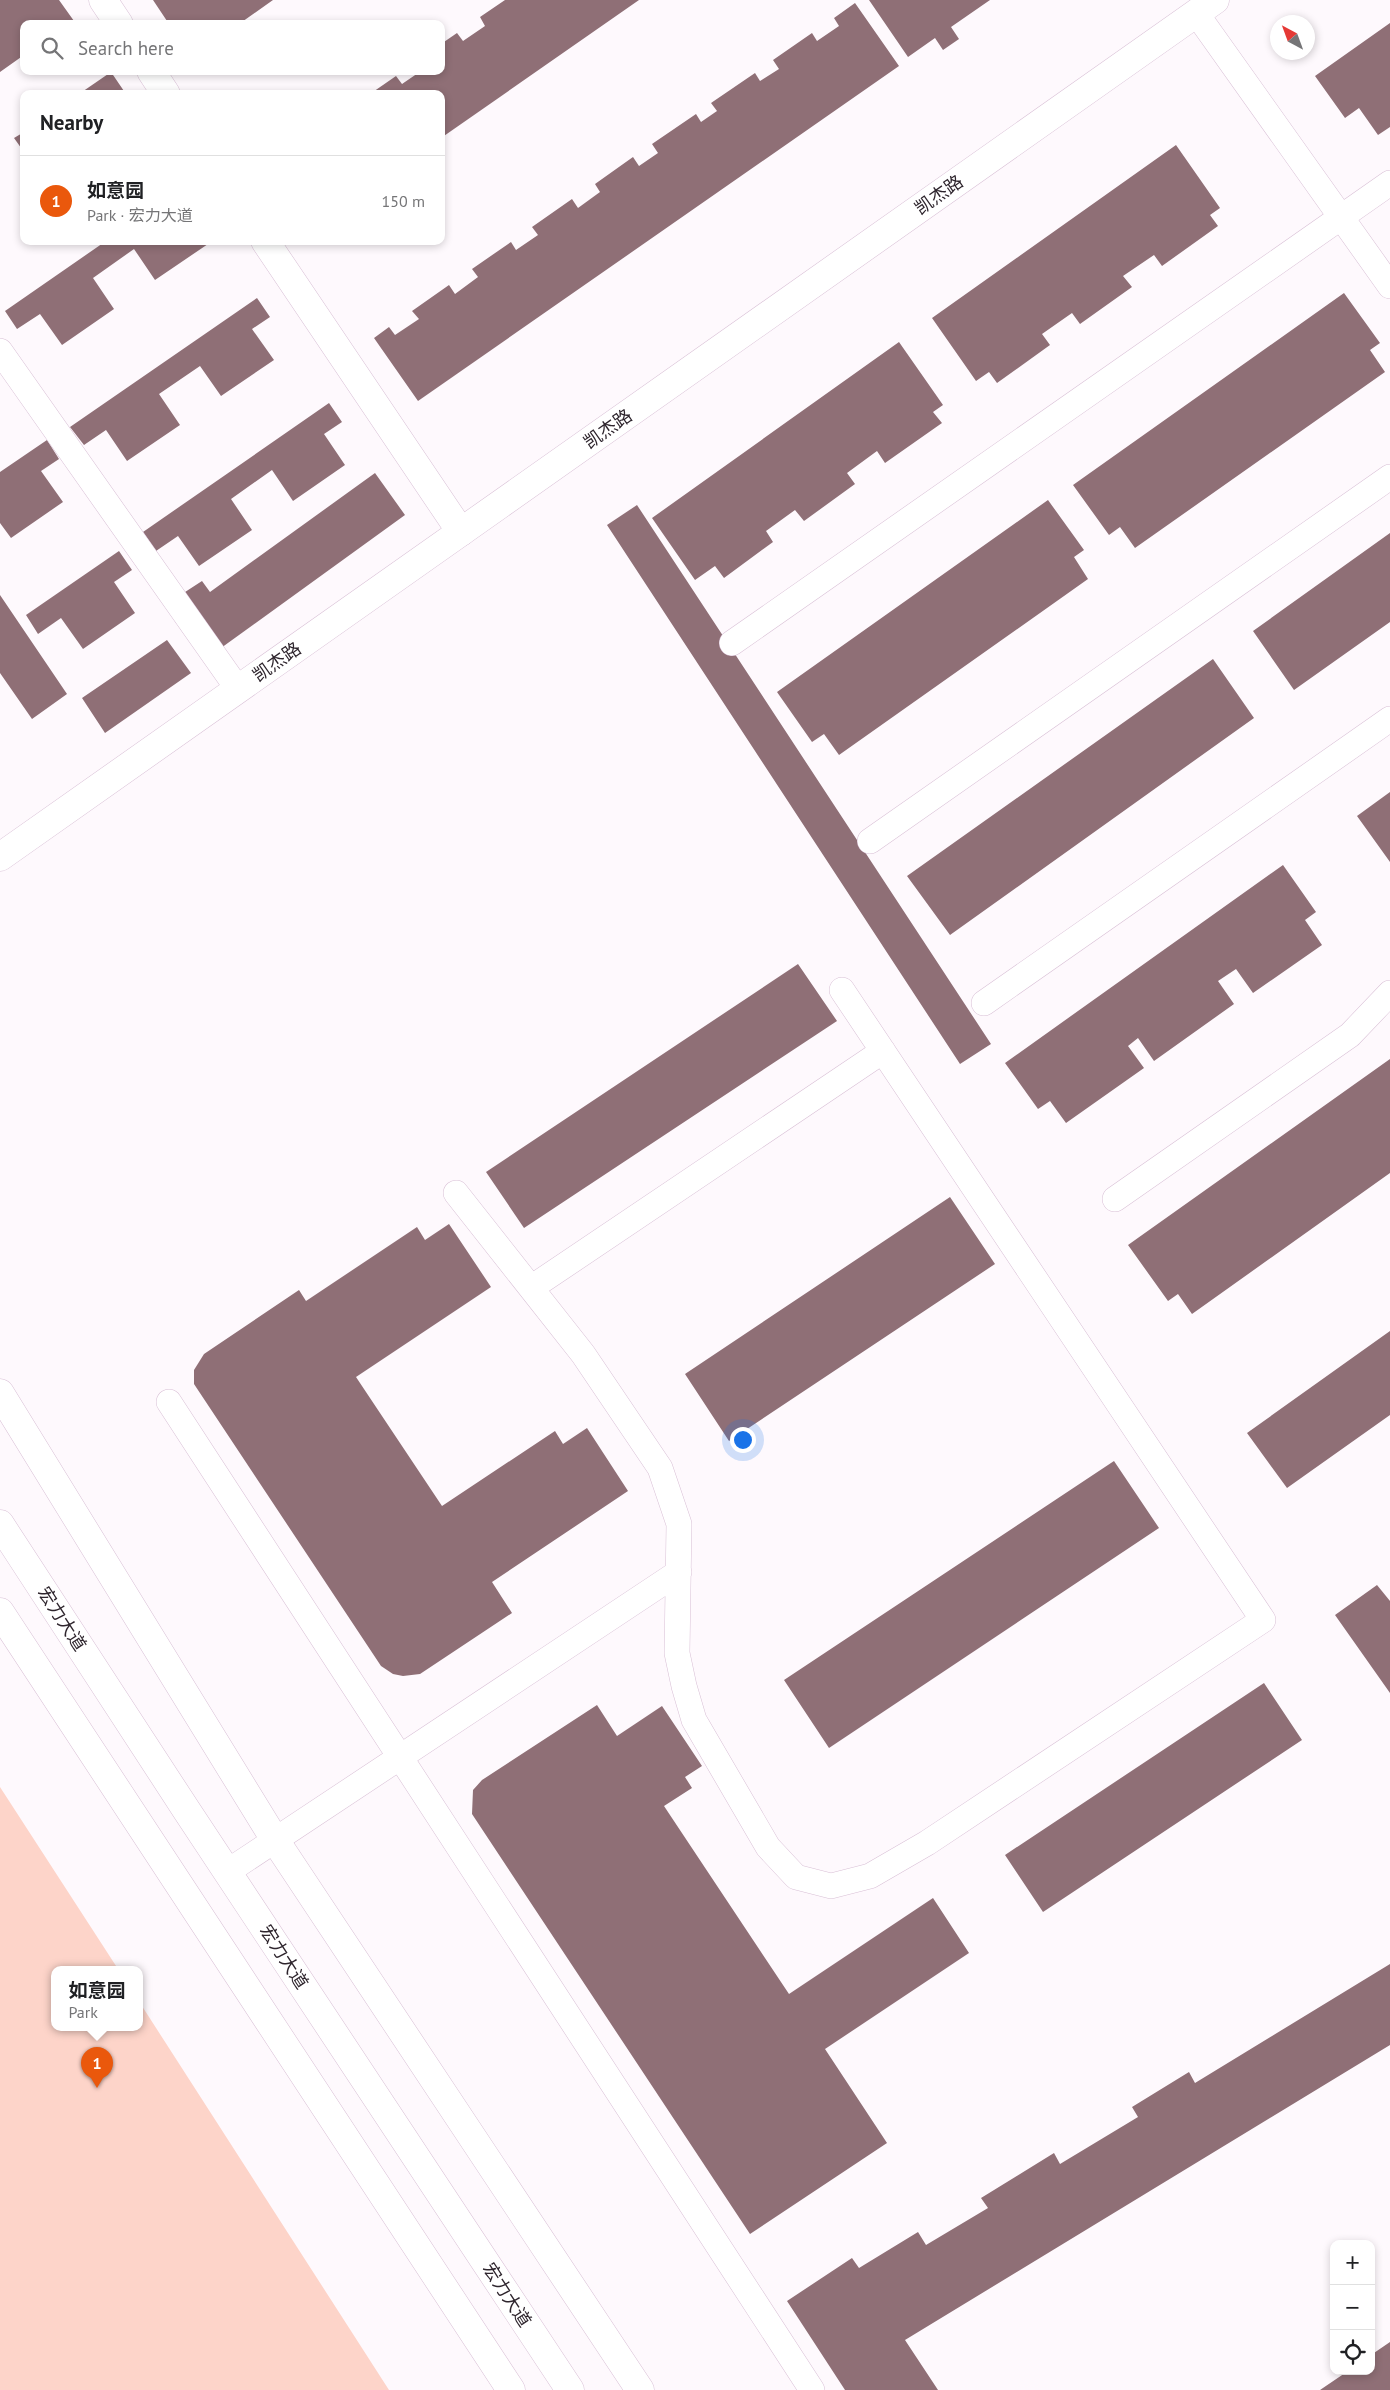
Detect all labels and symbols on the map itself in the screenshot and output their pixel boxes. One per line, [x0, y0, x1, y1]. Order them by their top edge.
north arrow [1270, 15, 1315, 60]
street label: 凯杰路 [910, 170, 967, 219]
street label: 凯杰路 [579, 404, 636, 453]
street label: 凯杰路 [248, 637, 305, 686]
your location [730, 1427, 756, 1453]
street label: 宏力大道 [33, 1582, 92, 1655]
street label: 宏力大道 [255, 1920, 314, 1993]
pin: 1 [81, 2047, 113, 2088]
street label: 宏力大道 [478, 2258, 537, 2331]

